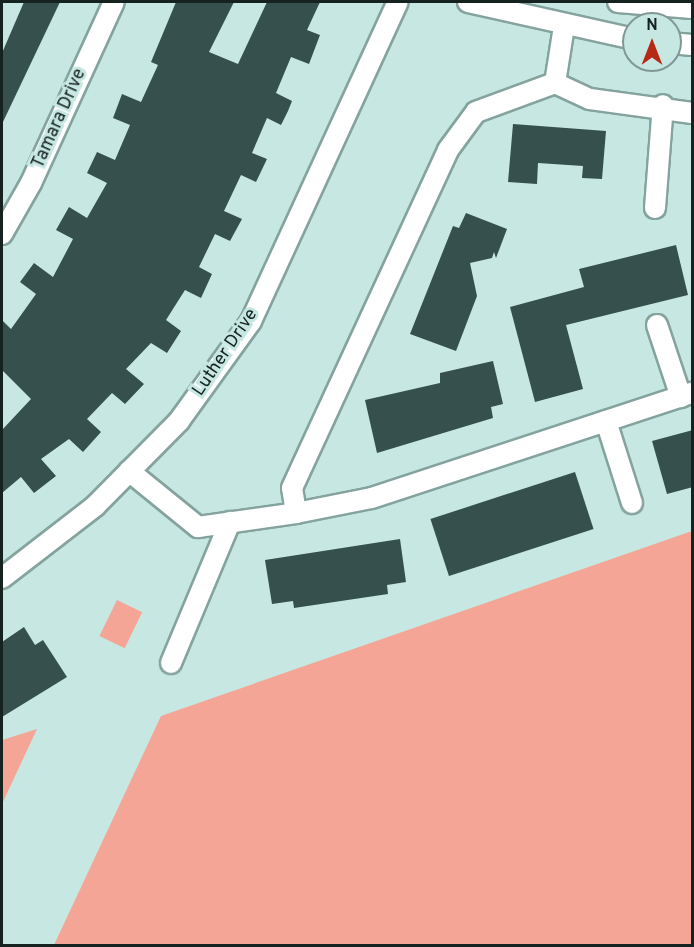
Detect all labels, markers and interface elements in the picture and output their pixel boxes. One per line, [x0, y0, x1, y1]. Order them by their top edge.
north arrow [622, 12, 682, 72]
text: N [646, 16, 658, 36]
street label: Tamara Drive [28, 66, 92, 172]
street label: Luther Drive [189, 305, 263, 401]

